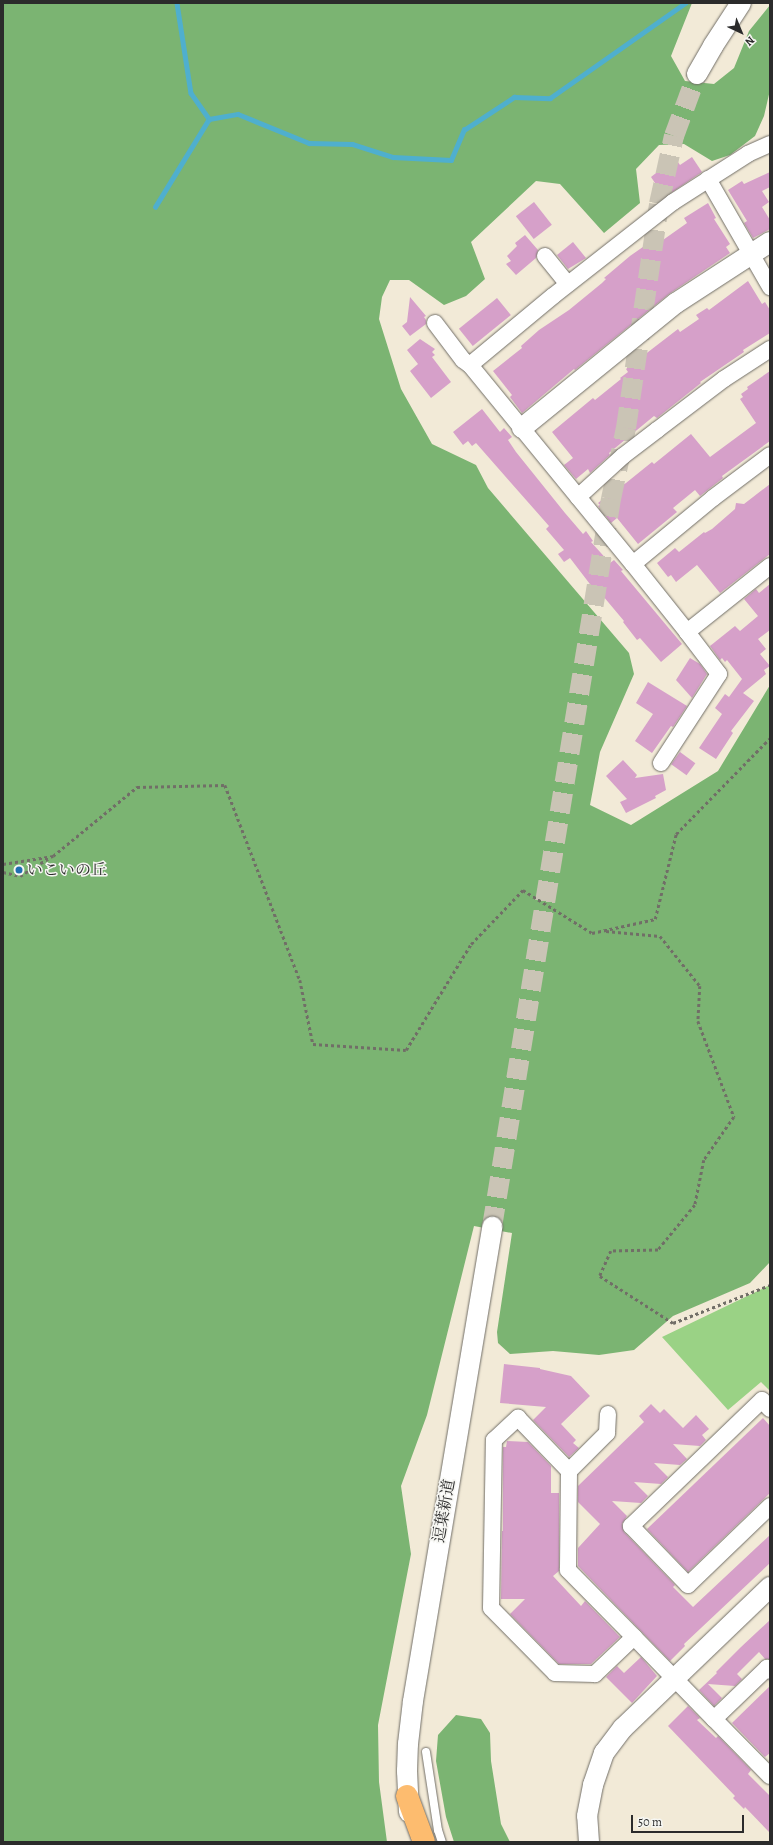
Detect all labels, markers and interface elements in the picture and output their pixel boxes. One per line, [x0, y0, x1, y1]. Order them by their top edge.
north arrow [721, 12, 761, 52]
text: N [742, 33, 758, 49]
place label: いこいの丘 [27, 860, 107, 880]
marker: いこいの丘 [14, 865, 24, 875]
street label: 逗葉新道 [429, 1478, 459, 1544]
scale bar [633, 1807, 746, 1833]
text: 50 m [638, 1814, 662, 1830]

